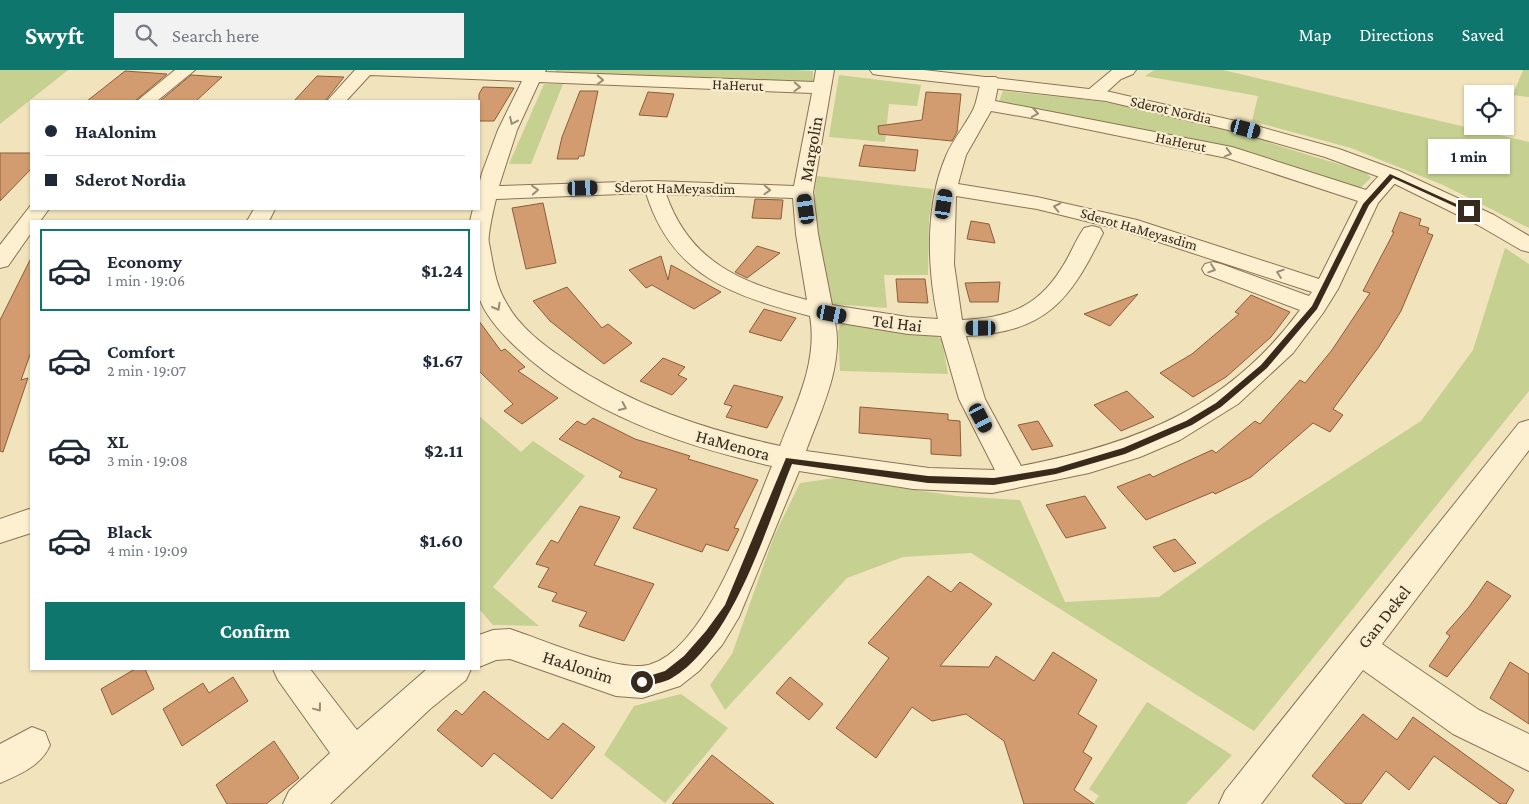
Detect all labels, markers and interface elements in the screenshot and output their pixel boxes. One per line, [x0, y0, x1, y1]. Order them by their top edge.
search box [114, 13, 464, 58]
icon: search [132, 21, 160, 49]
text: Swyft [25, 22, 84, 49]
text: Search here [172, 25, 259, 46]
text: Map [1299, 25, 1331, 45]
text: Directions [1359, 25, 1434, 45]
text: Saved [1462, 25, 1504, 45]
one-way arrow [596, 74, 604, 85]
street label: HaHerut [712, 76, 765, 94]
one-way arrow [794, 82, 801, 92]
map controls [1464, 85, 1514, 135]
button: locate [1464, 85, 1514, 135]
street label: Sderot Nordia [1129, 93, 1213, 127]
one-way arrow [1030, 107, 1039, 117]
street label: Margolin [795, 114, 827, 183]
one-way arrow [509, 116, 519, 125]
car [1229, 118, 1262, 140]
text: HaAlonim [75, 121, 157, 142]
street label: HaHerut [1154, 129, 1209, 155]
callout: 1 min [1428, 138, 1510, 174]
one-way arrow [1223, 147, 1231, 157]
text: 1 min [1451, 148, 1487, 165]
text: Sderot Nordia [75, 169, 186, 190]
street label: Sderot HaMeyasdim [614, 179, 736, 198]
car [567, 180, 598, 196]
one-way arrow [531, 184, 539, 195]
one-way arrow [764, 185, 771, 195]
car [934, 188, 953, 220]
car [796, 193, 815, 225]
route end [1458, 200, 1480, 222]
one-way arrow [1052, 202, 1061, 213]
street label: Sderot HaMeyasdim [1078, 205, 1199, 254]
icon: car [47, 248, 92, 293]
text: Economy [107, 251, 182, 272]
text: $1.24 [421, 260, 463, 281]
one-way arrow [1208, 263, 1216, 273]
one-way arrow [1276, 269, 1284, 279]
text: 1 min · 19:06 [107, 272, 185, 289]
one-way arrow [491, 302, 501, 311]
car [815, 304, 848, 324]
street label: Tel Hai [871, 310, 923, 336]
car [966, 321, 996, 336]
icon: car [47, 338, 92, 383]
text: Comfort [107, 341, 175, 362]
text: $1.67 [422, 350, 463, 371]
text: 2 min · 19:07 [107, 362, 186, 379]
one-way arrow [618, 400, 627, 411]
car [967, 401, 994, 435]
street label: HaMenora [694, 426, 772, 464]
icon: car [47, 428, 92, 473]
text: XL [107, 431, 129, 452]
text: $2.11 [424, 440, 463, 461]
text: 3 min · 19:08 [107, 452, 188, 469]
icon: car [47, 518, 92, 563]
text: Black [107, 521, 152, 542]
text: $1.60 [419, 530, 463, 551]
text: 4 min · 19:09 [107, 542, 188, 559]
street label: Gan Dekel [1353, 582, 1415, 652]
button: Confirm [45, 602, 465, 660]
street label: HaAlonim [540, 646, 616, 688]
route start [631, 671, 653, 693]
one-way arrow [313, 702, 321, 711]

